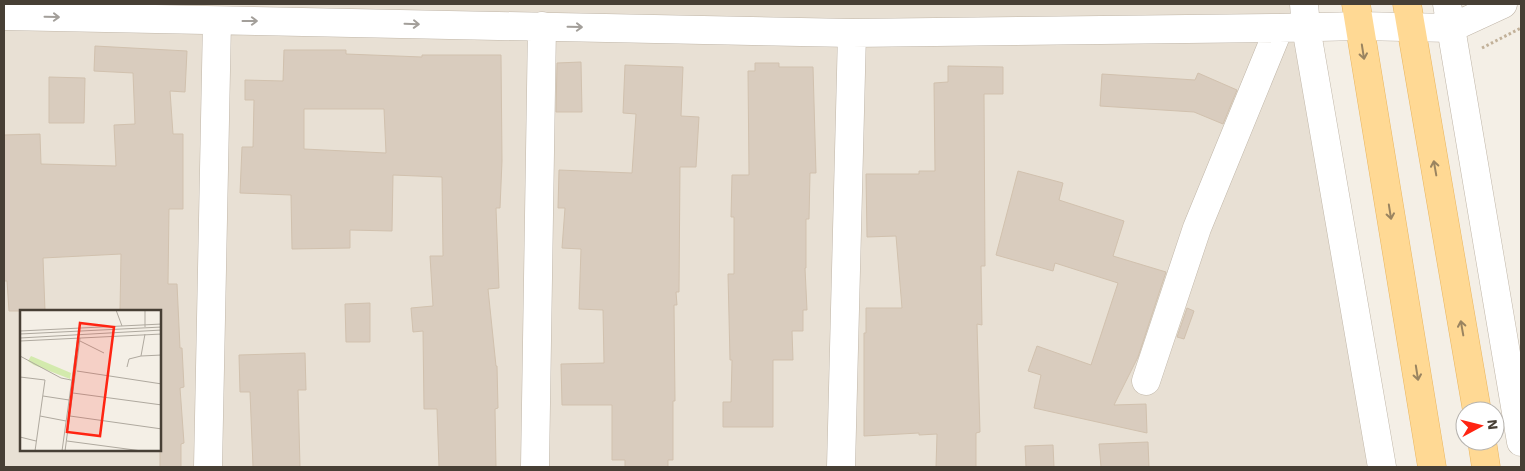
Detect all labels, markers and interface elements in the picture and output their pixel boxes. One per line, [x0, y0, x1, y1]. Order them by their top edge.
one-way arrow [44, 12, 60, 22]
one-way arrow [242, 16, 258, 26]
one-way arrow [404, 19, 420, 29]
one-way arrow [566, 22, 583, 32]
one-way arrow [1359, 44, 1369, 60]
one-way arrow [1429, 161, 1439, 177]
one-way arrow [1386, 204, 1396, 220]
inset map [20, 310, 161, 451]
one-way arrow [1457, 321, 1467, 337]
one-way arrow [1412, 364, 1422, 380]
north arrow [1455, 401, 1505, 451]
text: N [1484, 418, 1501, 431]

